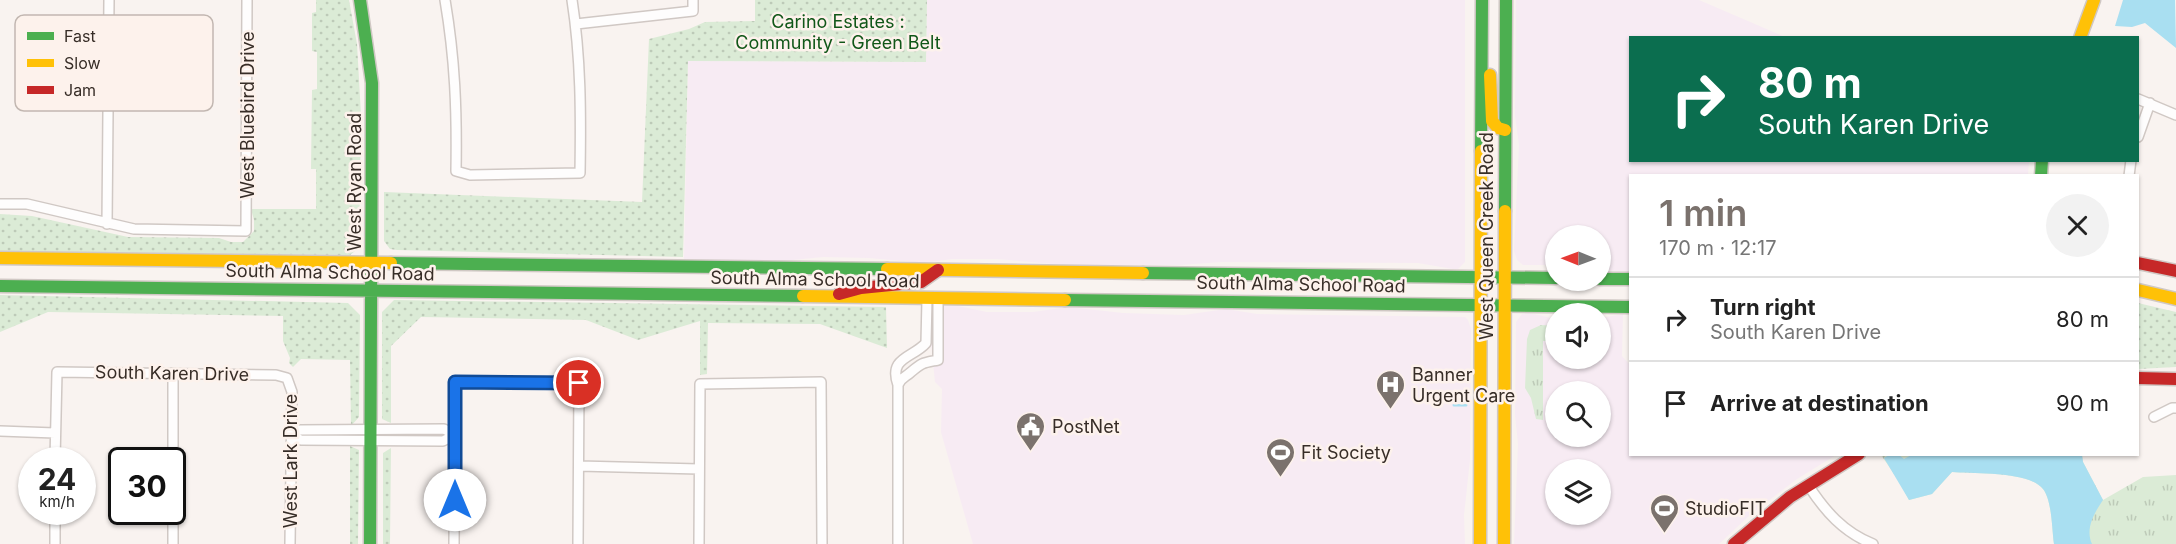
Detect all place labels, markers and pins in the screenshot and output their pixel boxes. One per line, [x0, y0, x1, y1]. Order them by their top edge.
pin [553, 357, 604, 408]
place label: Banner Urgent Care [1412, 364, 1515, 406]
hospital icon: Banner Urgent Care [1375, 368, 1407, 410]
public building icon: PostNet [1015, 410, 1047, 452]
place label: PostNet [1052, 416, 1120, 437]
sports icon: Fit Society [1264, 436, 1296, 478]
place label: Fit Society [1301, 442, 1391, 463]
sports icon: StudioFIT [1648, 492, 1680, 534]
place label: StudioFIT [1685, 498, 1766, 519]

